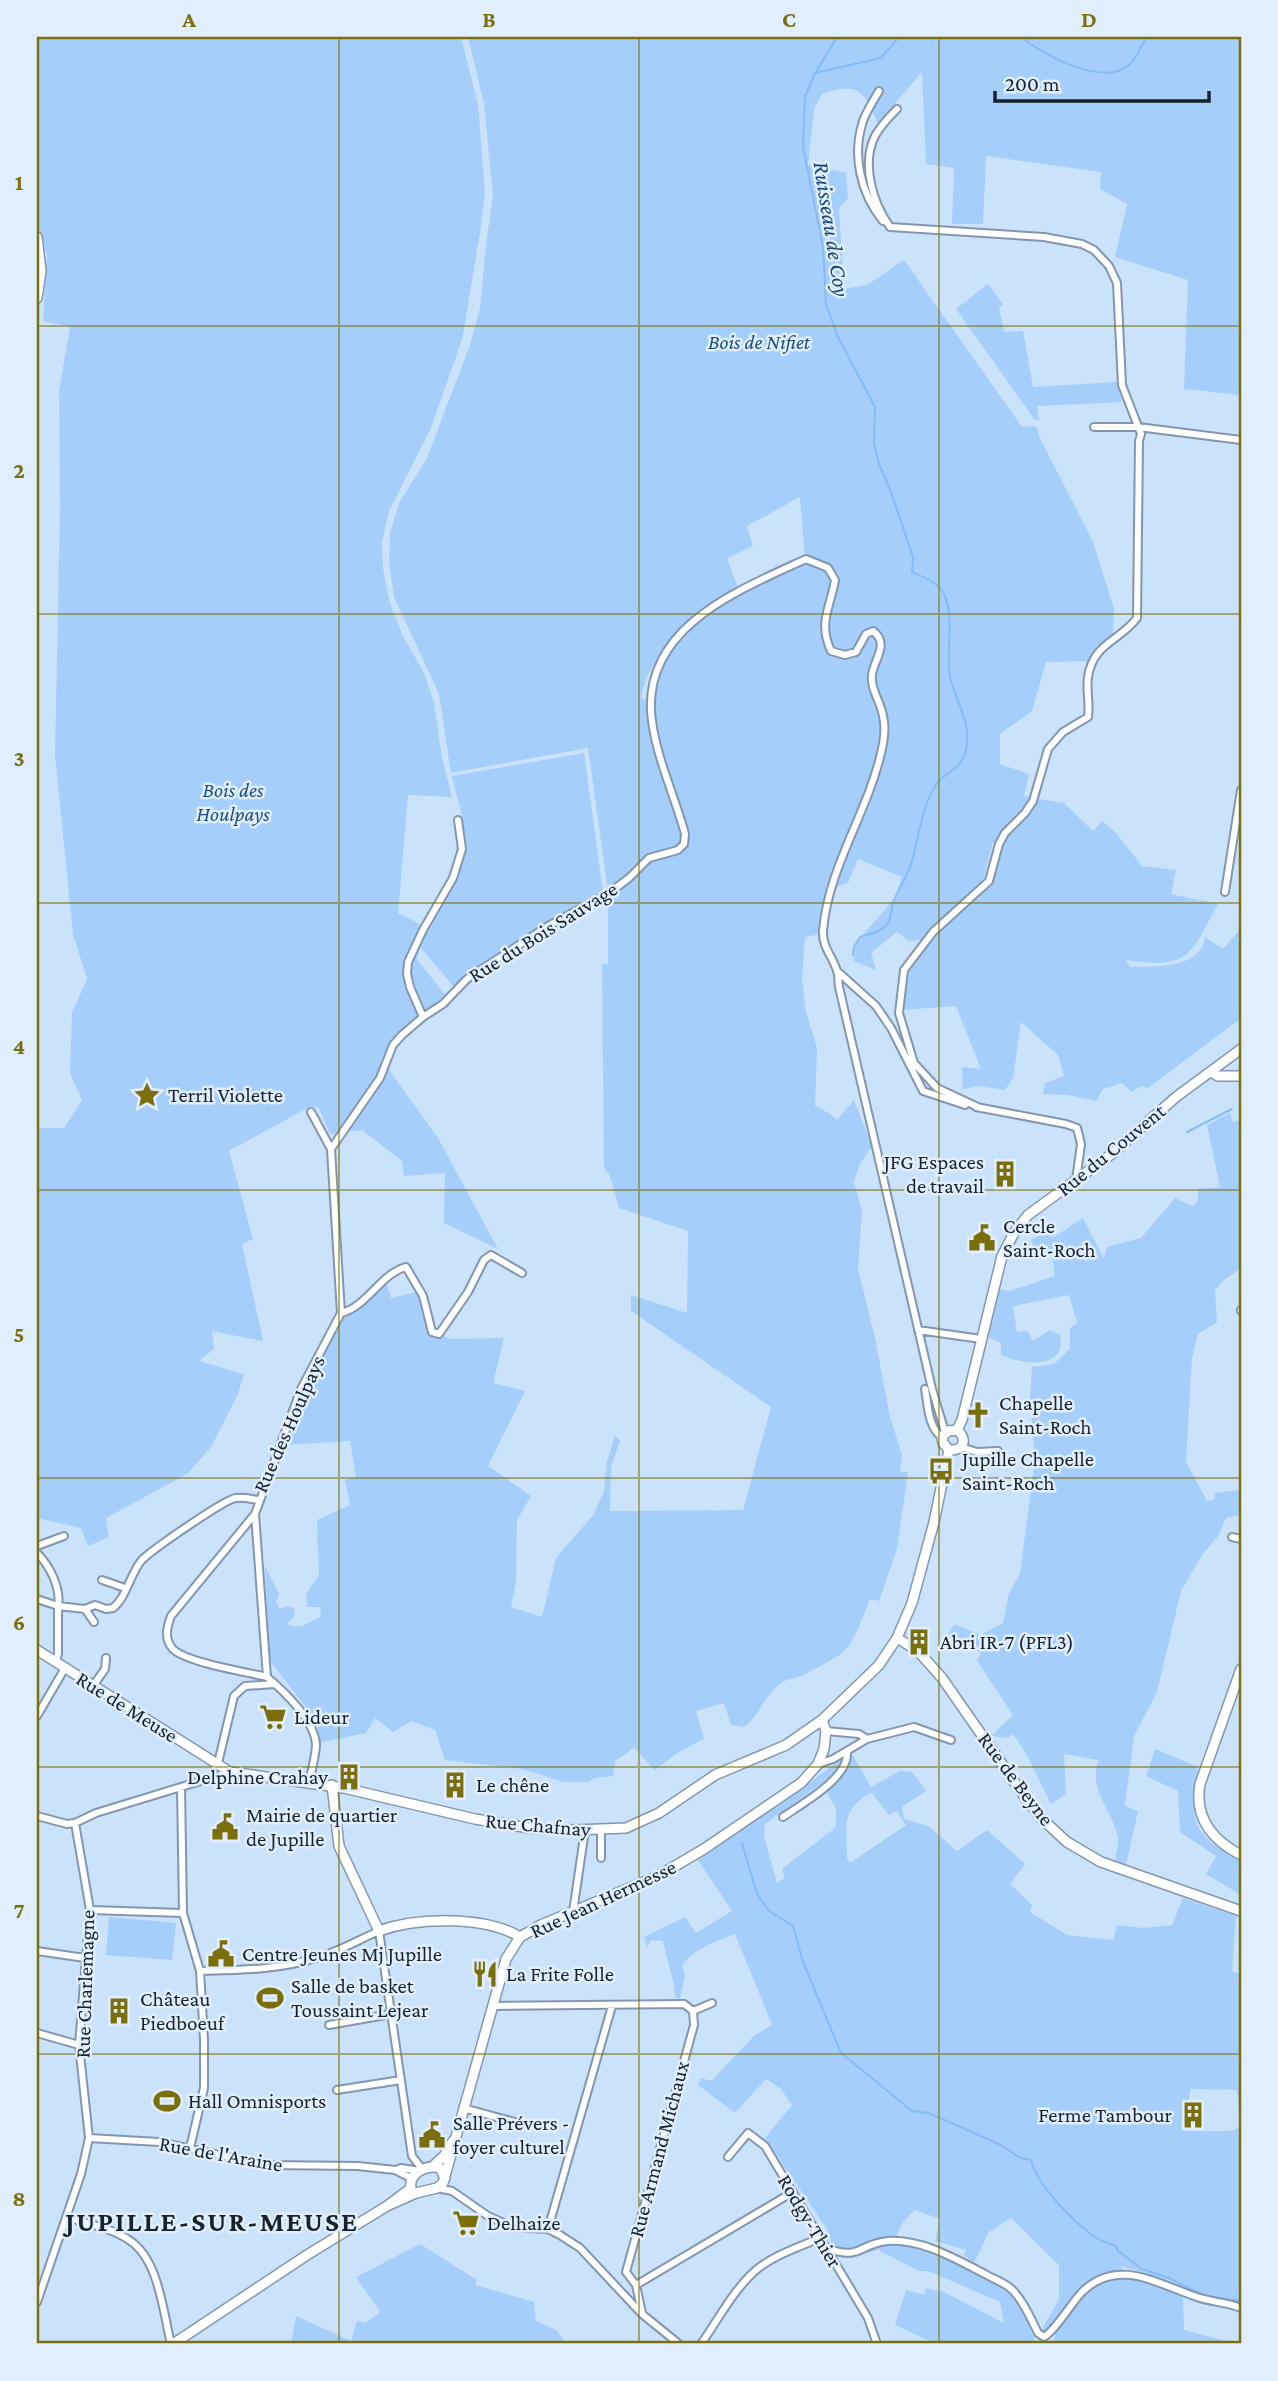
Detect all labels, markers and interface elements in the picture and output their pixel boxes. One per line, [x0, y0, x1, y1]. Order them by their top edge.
text: A [181, 6, 196, 32]
text: B [482, 6, 496, 32]
text: C [782, 6, 796, 32]
text: D [1081, 6, 1097, 32]
scale bar [995, 60, 1208, 104]
text: 200 m [1005, 72, 1060, 96]
water label: Ruisseau de Coy [808, 160, 856, 299]
text: 1 [15, 169, 24, 195]
park label: Bois de Nifiet [708, 330, 811, 354]
text: 2 [13, 457, 25, 483]
text: 3 [13, 745, 25, 771]
park label: Bois des Houlpays [196, 778, 270, 826]
street label: Rue du Bois Sauvage [464, 877, 622, 987]
text: 4 [13, 1033, 25, 1059]
place icon: Terril Violette [132, 1080, 162, 1110]
place label: Terril Violette [168, 1083, 283, 1107]
street label: Rue du Couvent [1052, 1098, 1171, 1201]
place label: JFG Espaces de travail [882, 1150, 984, 1198]
building icon: JFG Espaces de travail [990, 1159, 1020, 1189]
place label: Cercle Saint-Roch [1003, 1214, 1096, 1262]
public building icon: Cercle Saint-Roch [967, 1223, 997, 1253]
text: 5 [13, 1321, 25, 1347]
street label: Rue des Houlpays [248, 1352, 330, 1496]
place label: Chapelle Saint-Roch [999, 1391, 1092, 1439]
church icon: Chapelle Saint-Roch [963, 1400, 993, 1430]
place label: Jupille Chapelle Saint-Roch [960, 1447, 1094, 1495]
bus stop icon: Jupille Chapelle Saint-Roch [926, 1456, 956, 1486]
text: 6 [13, 1609, 25, 1635]
building icon: Abri IR-7 (PFL3) [904, 1627, 934, 1657]
place label: Abri IR-7 (PFL3) [940, 1630, 1074, 1654]
street label: Rue de Meuse [72, 1666, 182, 1748]
supermarket icon: Lideur [258, 1702, 288, 1732]
place label: Lideur [294, 1705, 349, 1729]
street label: Rue de Beyne [973, 1728, 1059, 1830]
building icon: Delphine Crahay [334, 1762, 364, 1792]
place label: Delphine Crahay [187, 1765, 328, 1789]
building icon: Le chêne [440, 1770, 470, 1800]
place label: Le chêne [476, 1773, 549, 1797]
place label: Mairie de quartier de Jupille [246, 1803, 398, 1851]
street label: Rue Chafnay [484, 1808, 592, 1842]
public building icon: Mairie de quartier de Jupille [210, 1812, 240, 1842]
street label: Rue Jean Hermesse [526, 1855, 680, 1943]
text: 7 [13, 1897, 25, 1923]
street label: Rue Charlemagne [70, 1909, 100, 2059]
public building icon: Centre Jeunes Mj Jupille [206, 1939, 236, 1969]
place label: Centre Jeunes Mj Jupille [242, 1942, 442, 1966]
restaurant icon: La Frite Folle [470, 1959, 500, 1989]
place label: La Frite Folle [506, 1962, 614, 1986]
place label: Salle de basket Toussaint Lejear [291, 1974, 429, 2022]
sports icon: Salle de basket Toussaint Lejear [255, 1983, 285, 2013]
place label: Château Piedboeuf [140, 1987, 226, 2035]
building icon: Château Piedboeuf [104, 1996, 134, 2026]
street label: Rue Armand Michaux [624, 2058, 694, 2240]
sports icon: Hall Omnisports [152, 2086, 182, 2116]
place label: Hall Omnisports [188, 2089, 326, 2113]
building icon: Ferme Tambour [1178, 2100, 1208, 2130]
place label: Ferme Tambour [1038, 2103, 1173, 2127]
place label: Salle Prévers - foyer culturel [453, 2111, 569, 2159]
public building icon: Salle Prévers - foyer culturel [417, 2120, 447, 2150]
street label: Rue de l'Araine [157, 2131, 285, 2177]
street label: Rodgy-Thier [773, 2170, 848, 2272]
text: 8 [12, 2185, 26, 2211]
district label: JUPILLE-SUR-MEUSE [62, 2206, 359, 2237]
supermarket icon: Delhaize [451, 2208, 481, 2238]
place label: Delhaize [487, 2211, 560, 2235]

